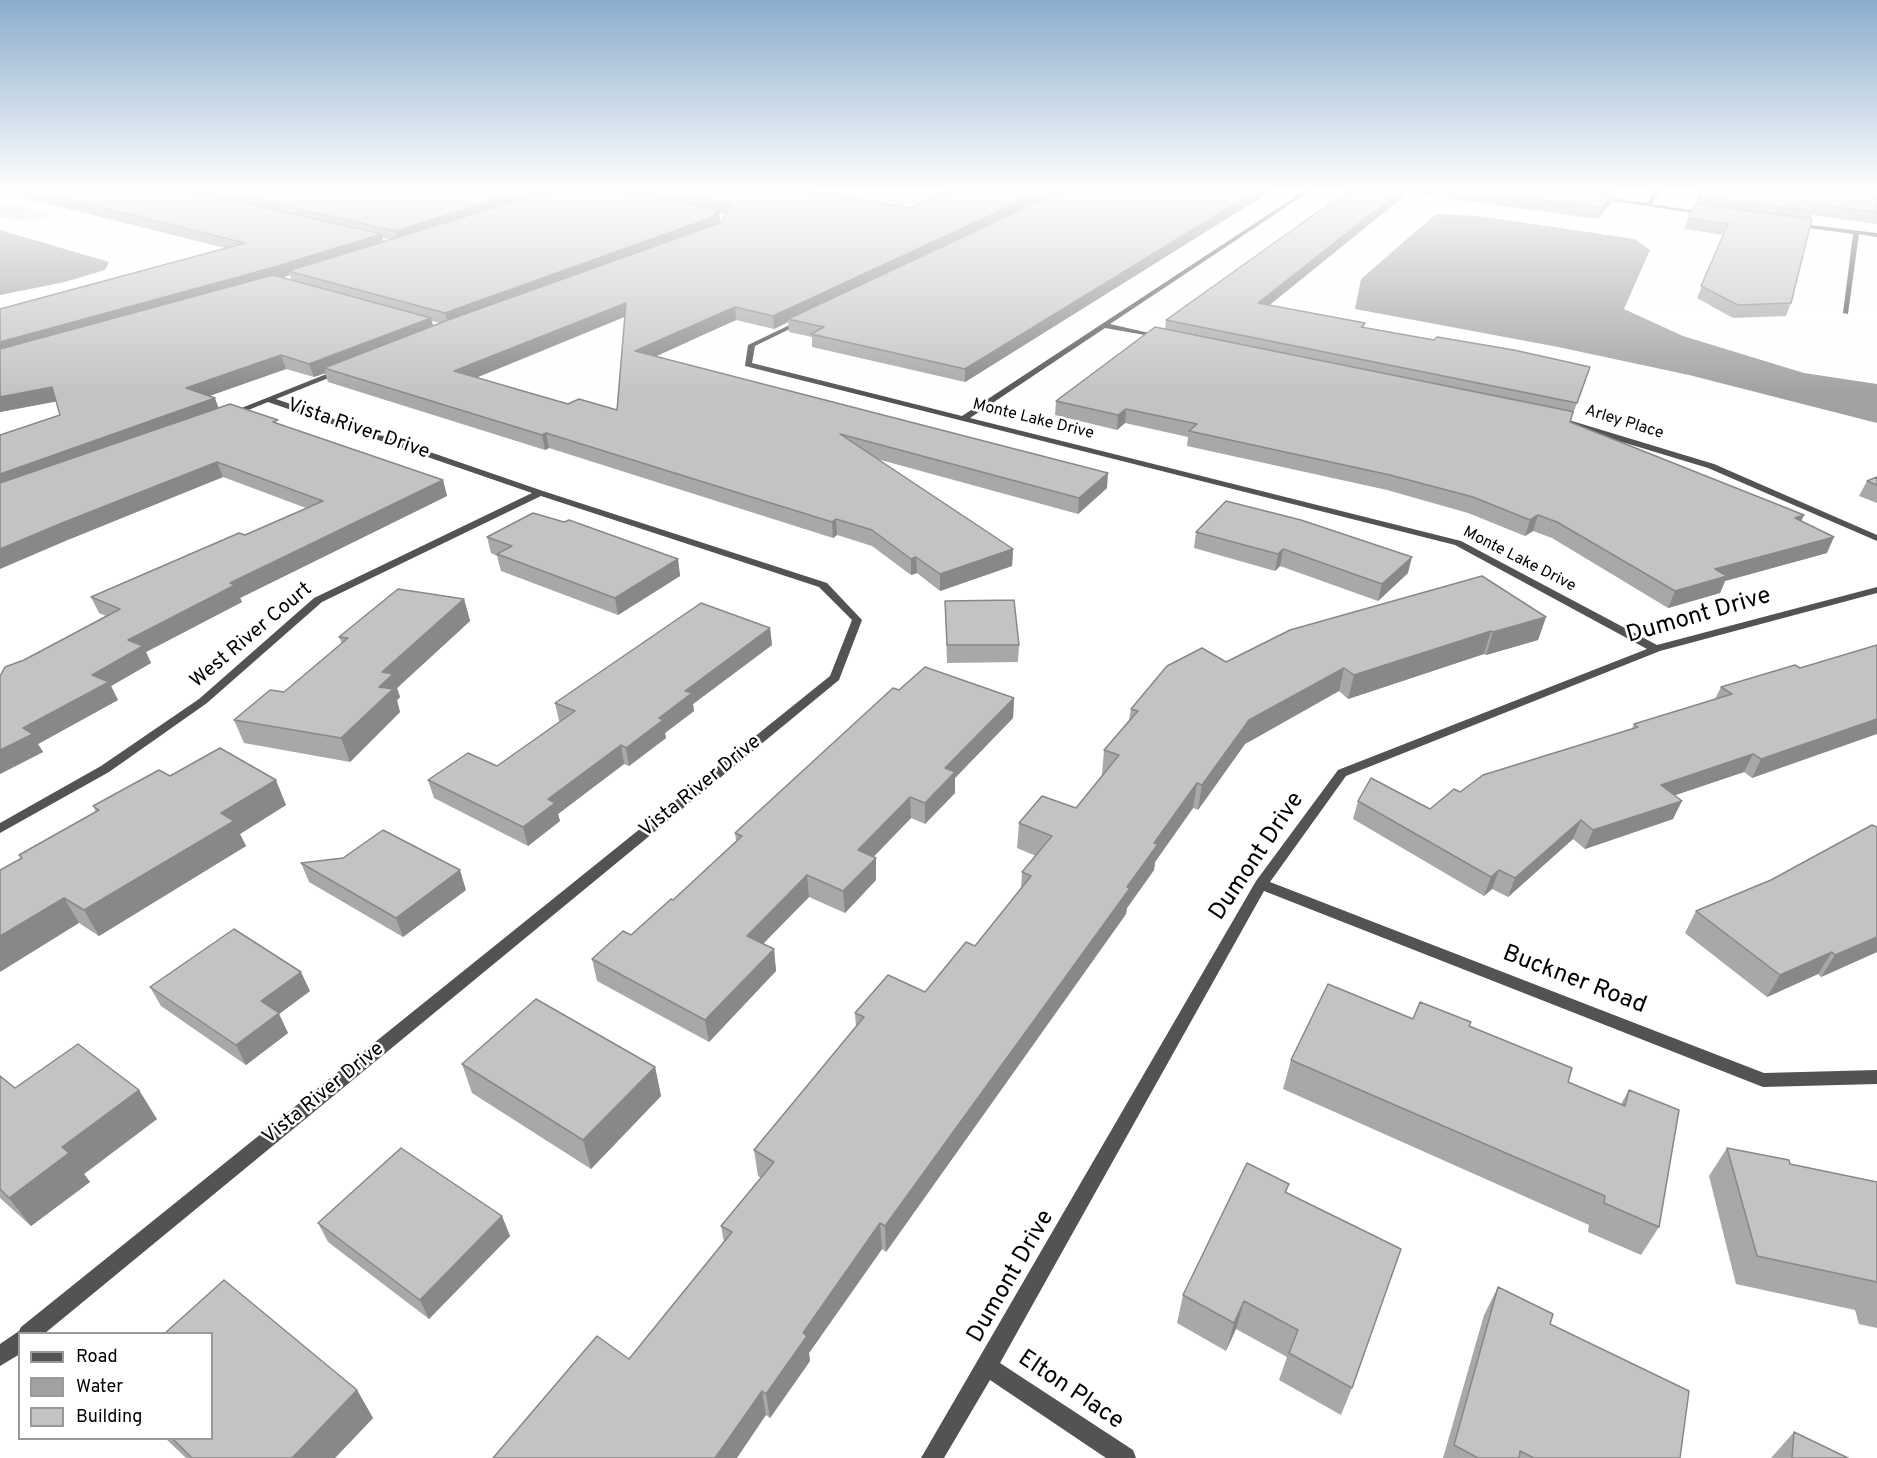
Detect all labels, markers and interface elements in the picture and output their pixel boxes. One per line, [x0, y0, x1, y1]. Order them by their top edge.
street label: Vista River Drive [284, 394, 432, 466]
street label: Monte Lake Drive [970, 396, 1096, 444]
street label: Arley Place [1582, 402, 1666, 444]
street label: Monte Lake Drive [1459, 523, 1579, 597]
street label: West River Court [186, 578, 318, 694]
street label: Dumont Drive [1624, 583, 1774, 651]
street label: Vista River Drive [635, 731, 767, 843]
street label: Dumont Drive [1204, 787, 1312, 927]
street label: Buckner Road [1498, 940, 1650, 1022]
street label: Vista River Drive [258, 1038, 390, 1150]
street label: Dumont Drive [962, 1205, 1062, 1349]
legend [18, 1332, 213, 1440]
street label: Elton Place [1012, 1345, 1128, 1437]
text: Road [76, 1346, 118, 1369]
text: Water [76, 1376, 123, 1399]
text: Building [76, 1406, 142, 1429]

